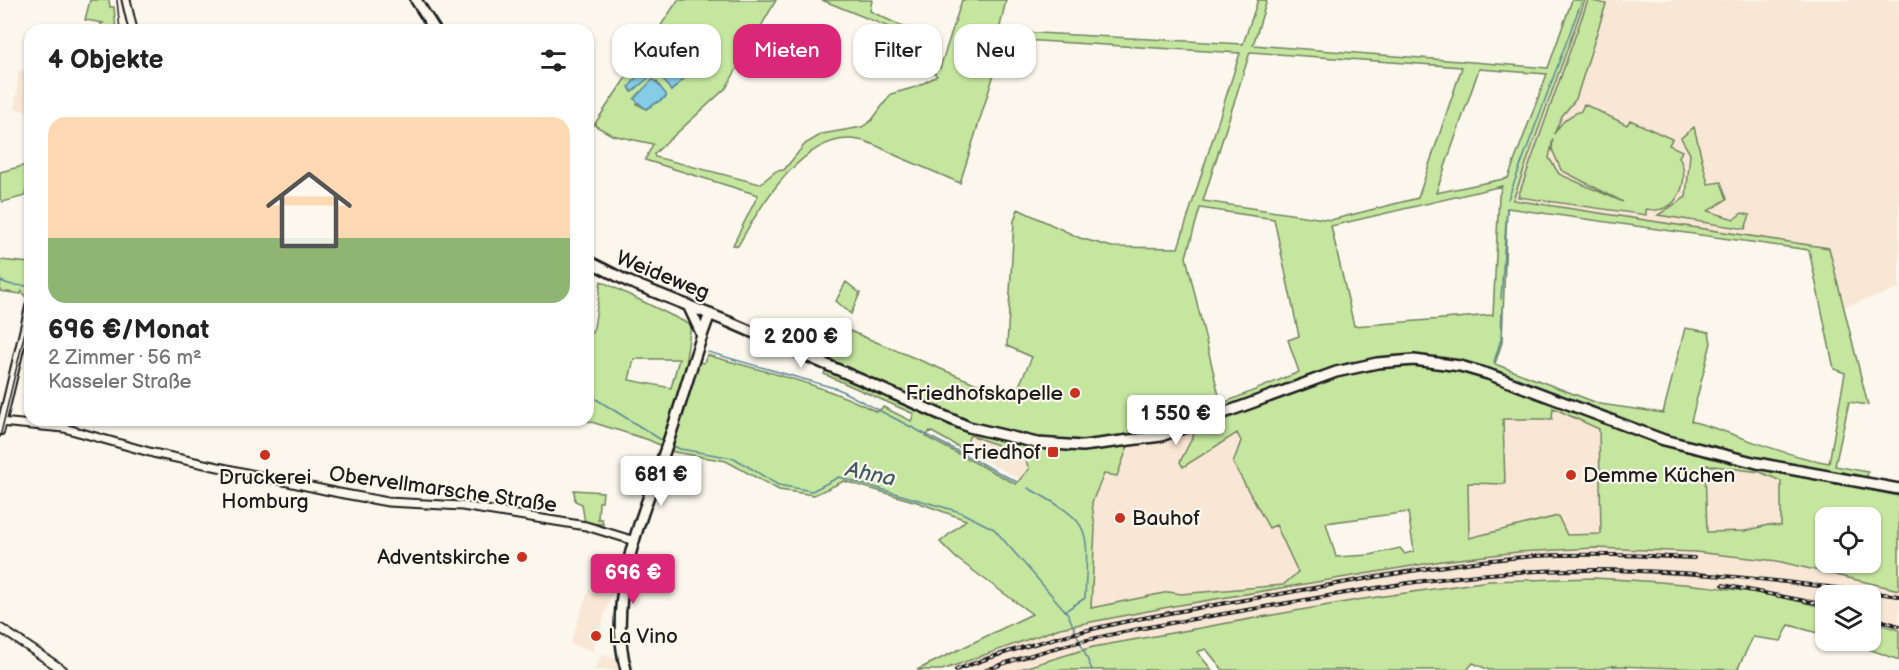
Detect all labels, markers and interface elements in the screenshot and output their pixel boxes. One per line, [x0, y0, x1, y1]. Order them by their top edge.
chip: Kaufen [612, 24, 721, 78]
chip: Mieten [733, 24, 841, 78]
chip: Filter [853, 24, 942, 78]
chip: Neu [954, 24, 1036, 78]
icon: filters [537, 44, 570, 77]
text: 4 Objekte [48, 45, 164, 76]
icon: home [255, 156, 363, 264]
street label: Weideweg [613, 245, 713, 305]
text: 696 €/Monat [48, 315, 209, 346]
pin: 2 200 € [746, 318, 856, 369]
text: 2 200 € [764, 325, 838, 349]
text: 2 Zimmer · 56 m² [48, 346, 202, 370]
text: Kasseler Straße [48, 370, 191, 394]
place label: Friedhofskapelle [906, 381, 1063, 406]
marker: Friedhofskapelle [1068, 386, 1082, 400]
pin: 1 550 € [1121, 395, 1231, 446]
text: 1 550 € [1141, 402, 1211, 426]
place label: Friedhof [962, 440, 1042, 465]
marker: Friedhof [1046, 445, 1060, 459]
marker: Druckerei Homburg [258, 448, 272, 462]
pin: 681 € [619, 456, 703, 507]
water label: Ahna [842, 456, 898, 493]
street label: Obervellmarsche Straße [327, 461, 558, 518]
text: 681 € [634, 463, 688, 487]
place label: Demme Küchen [1583, 463, 1735, 488]
place label: Druckerei Homburg [219, 465, 311, 514]
marker: Demme Küchen [1564, 468, 1578, 482]
place label: Bauhof [1132, 506, 1200, 531]
map controls [1815, 507, 1881, 651]
button: locate [1815, 507, 1881, 573]
marker: Bauhof [1113, 511, 1127, 525]
place label: Adventskirche [377, 545, 510, 570]
marker: Adventskirche [515, 550, 529, 564]
pin: 696 € [591, 554, 675, 605]
text: 696 € [605, 561, 661, 585]
button: layers [1815, 585, 1881, 651]
place label: La Vino [608, 624, 678, 649]
marker: La Vino [589, 629, 603, 643]

